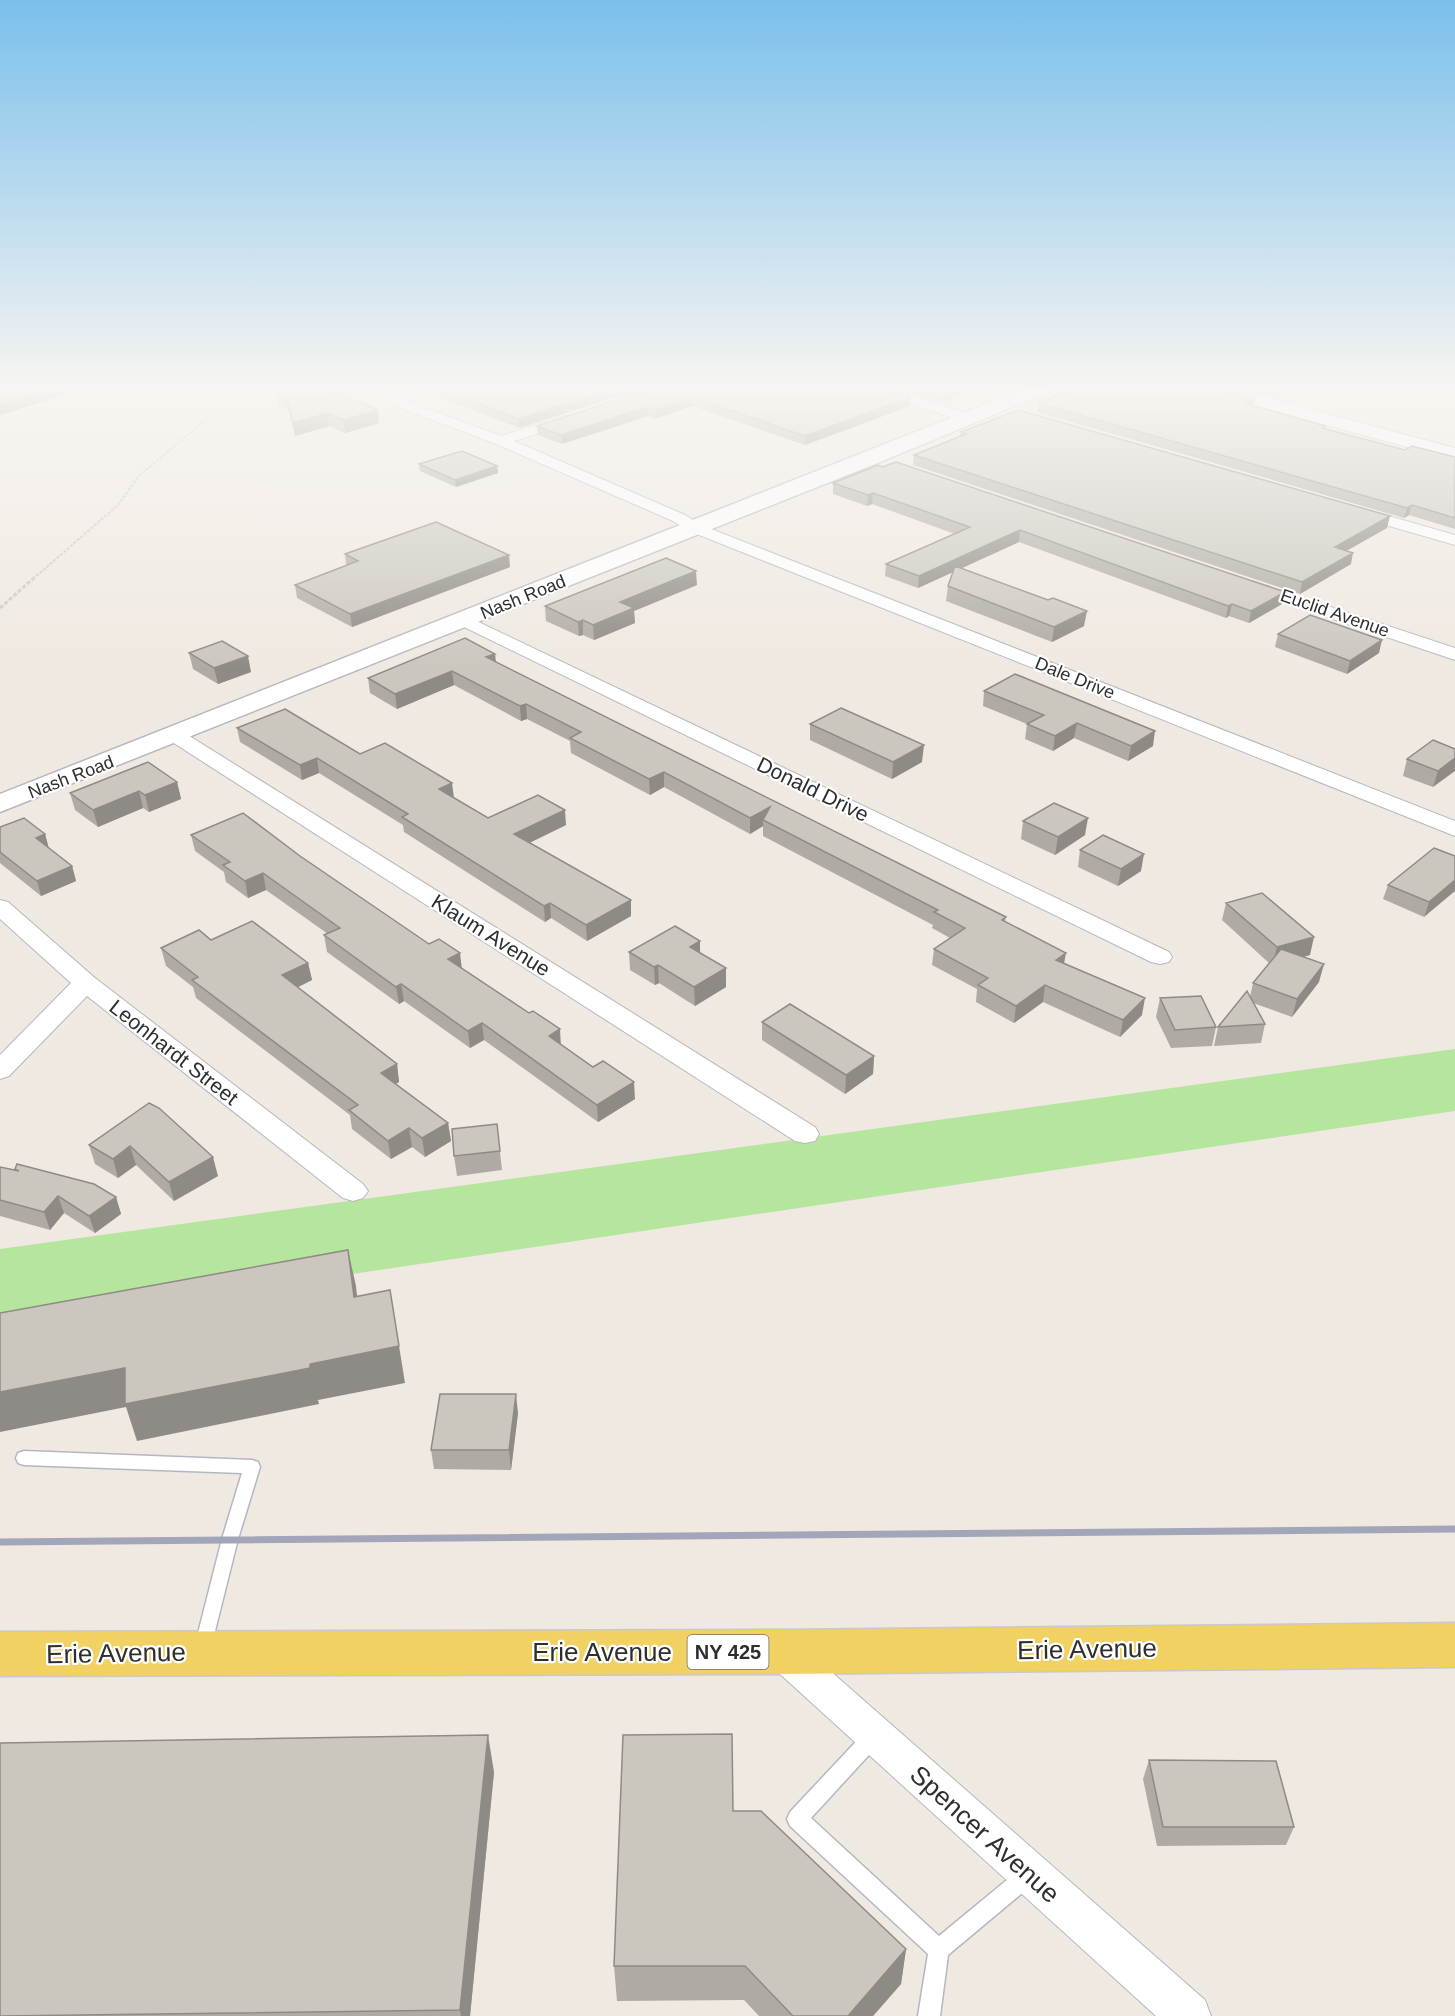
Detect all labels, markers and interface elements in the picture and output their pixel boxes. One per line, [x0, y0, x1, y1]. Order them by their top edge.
street label: Nash Road [478, 571, 568, 623]
street label: Euclid Avenue [1278, 585, 1392, 641]
street label: Dale Drive [1032, 653, 1118, 703]
street label: Nash Road [25, 752, 117, 802]
street label: Donald Drive [753, 752, 873, 826]
street label: Klaum Avenue [428, 889, 554, 981]
street label: Leonhardt Street [105, 995, 243, 1109]
street label: Erie Avenue [1017, 1633, 1157, 1665]
road number: NY 425 [688, 1635, 768, 1669]
street label: Erie Avenue [46, 1637, 186, 1669]
street label: Erie Avenue [532, 1637, 672, 1667]
street label: Spencer Avenue [904, 1759, 1066, 1909]

